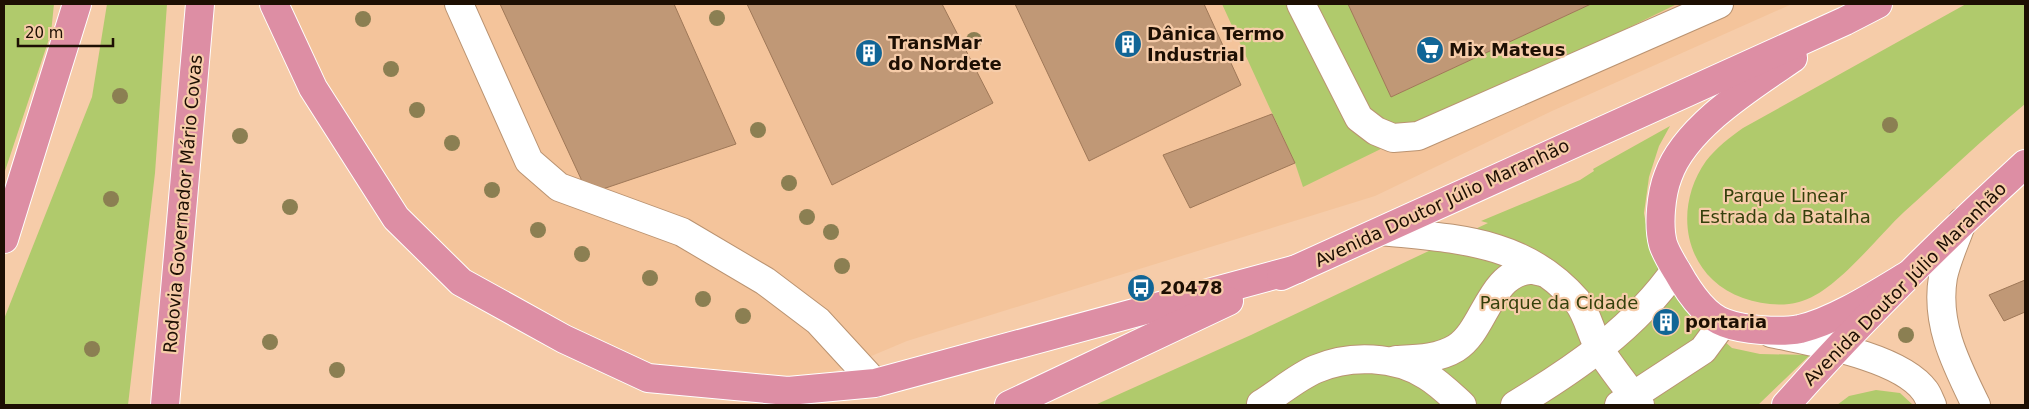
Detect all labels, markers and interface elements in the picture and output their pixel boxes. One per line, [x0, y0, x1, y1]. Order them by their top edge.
scale bar [18, 15, 112, 47]
place label: Dânica Termo Industrial [1147, 23, 1284, 65]
text: 20 m [25, 24, 63, 42]
building icon: Dânica Termo Industrial [1113, 29, 1143, 59]
place label: TransMar do Nordete [888, 32, 1002, 74]
supermarket icon: Mix Mateus [1415, 35, 1445, 65]
building icon: TransMar do Nordete [854, 38, 884, 68]
place label: Mix Mateus [1449, 39, 1565, 60]
street label: Rodovia Governador Mário Covas [159, 54, 206, 354]
street label: Avenida Doutor Júlio Maranhão [1311, 134, 1572, 271]
street label: Avenida Doutor Júlio Maranhão [1799, 178, 2010, 389]
park label: Parque Linear Estrada da Batalha [1699, 185, 1871, 227]
bus stop icon: 20478 [1126, 273, 1156, 303]
place label: 20478 [1160, 277, 1223, 298]
park label: Parque da Cidade [1480, 292, 1638, 313]
building icon: portaria [1651, 307, 1681, 337]
place label: portaria [1685, 311, 1767, 332]

